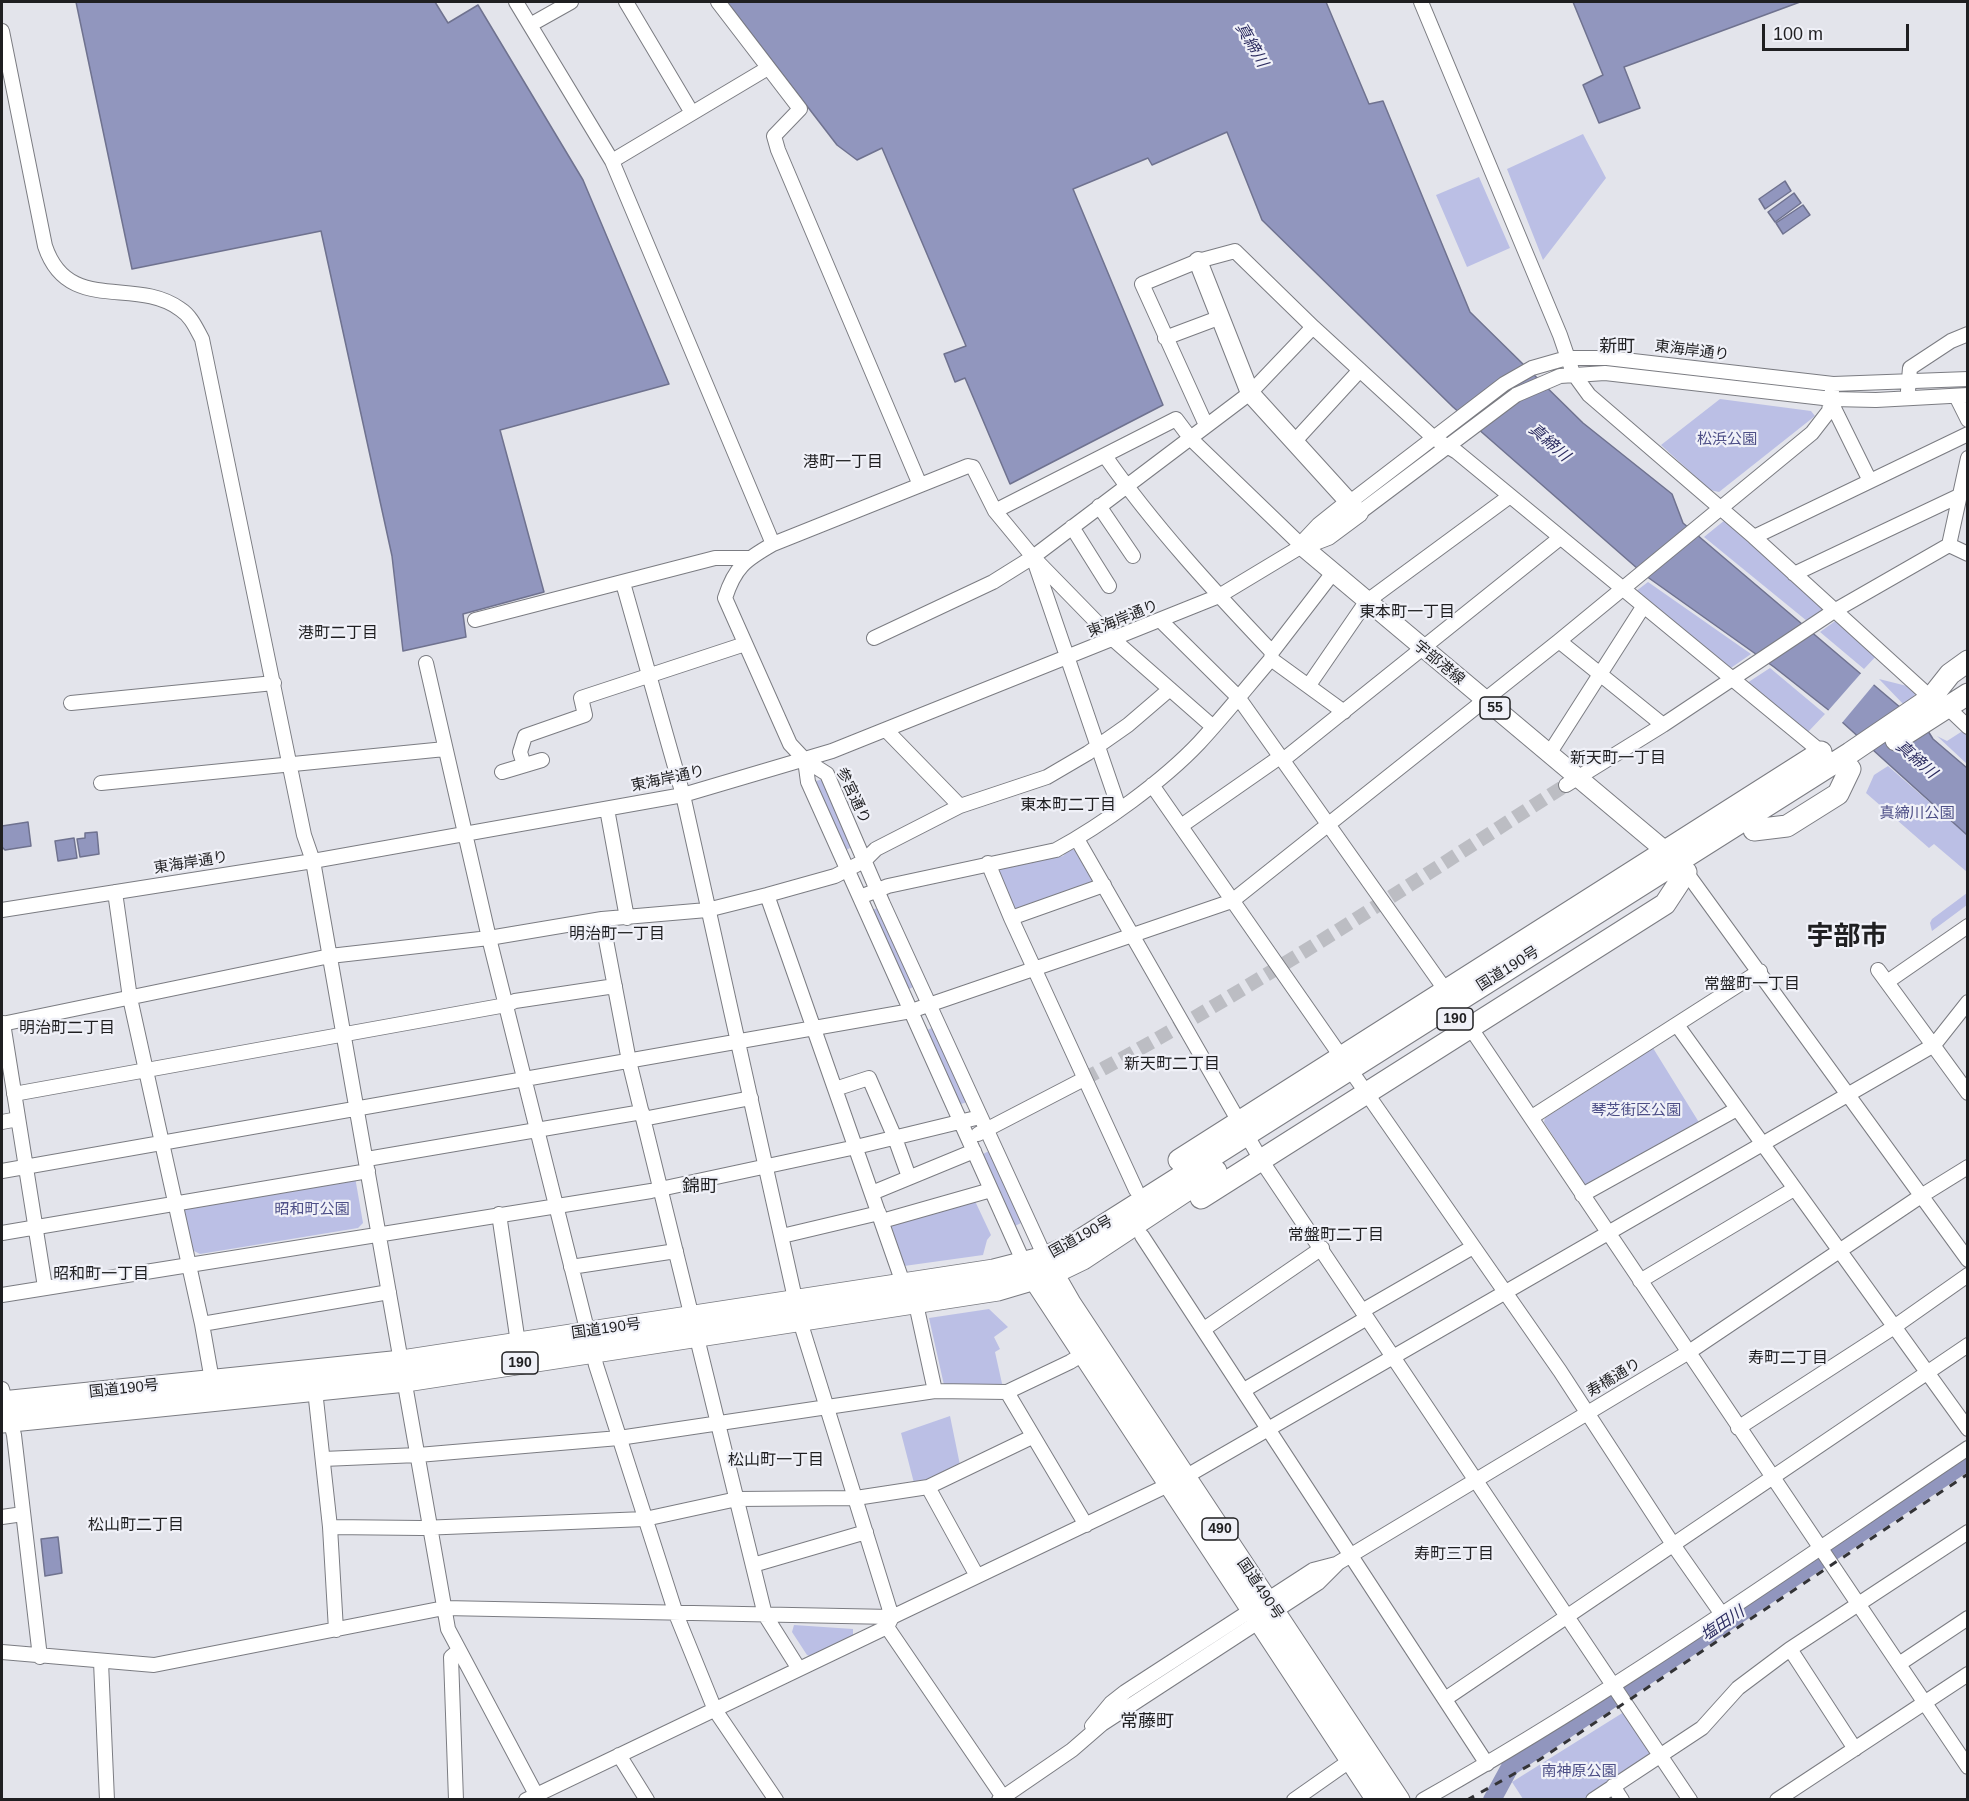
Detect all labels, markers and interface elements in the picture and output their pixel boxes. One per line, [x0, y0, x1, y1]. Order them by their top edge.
scale bar [1765, 12, 1912, 50]
water label: 真締川 [1231, 19, 1271, 71]
text: 100 m [1773, 24, 1823, 44]
district label: 新町 [1599, 336, 1635, 358]
street label: 東海岸通り [1654, 337, 1730, 365]
water label: 真締川 [1525, 420, 1573, 466]
park label: 松浜公園 [1697, 431, 1757, 449]
district label: 港町一丁目 [803, 453, 883, 473]
street label: 東海岸通り [1085, 597, 1161, 641]
district label: 東本町一丁目 [1359, 603, 1455, 623]
district label: 港町二丁目 [298, 624, 378, 644]
street label: 宇部港線 [1410, 637, 1468, 689]
road number: 55 [1480, 697, 1510, 719]
water label: 真締川 [1892, 737, 1940, 783]
district label: 新天町一丁目 [1570, 749, 1666, 769]
street label: 東海岸通り [629, 762, 707, 796]
street label: 参宮通り [832, 765, 874, 827]
district label: 東本町二丁目 [1020, 796, 1116, 816]
park label: 真締川公園 [1880, 805, 1954, 823]
street label: 東海岸通り [153, 848, 229, 878]
district label: 宇部市 [1807, 922, 1887, 954]
district label: 明治町一丁目 [569, 925, 665, 945]
street label: 国道190号 [1474, 943, 1542, 995]
district label: 常盤町一丁目 [1704, 975, 1800, 995]
road number: 190 [1437, 1008, 1473, 1030]
district label: 明治町二丁目 [19, 1019, 115, 1039]
district label: 新天町二丁目 [1124, 1055, 1220, 1075]
park label: 琴芝街区公園 [1591, 1102, 1681, 1120]
district label: 錦町 [682, 1176, 718, 1198]
park label: 昭和町公園 [275, 1201, 349, 1219]
street label: 国道190号 [1046, 1212, 1116, 1262]
district label: 常盤町二丁目 [1288, 1226, 1384, 1246]
district label: 昭和町一丁目 [53, 1265, 149, 1285]
street label: 国道190号 [570, 1315, 642, 1343]
district label: 寿町二丁目 [1748, 1349, 1828, 1369]
road number: 190 [502, 1352, 538, 1374]
street label: 寿橋通り [1584, 1355, 1644, 1401]
street label: 国道190号 [88, 1376, 160, 1402]
district label: 松山町一丁目 [728, 1451, 824, 1471]
district label: 松山町二丁目 [88, 1516, 184, 1536]
road number: 490 [1202, 1518, 1238, 1540]
district label: 寿町三丁目 [1414, 1545, 1494, 1565]
street label: 国道490号 [1233, 1555, 1287, 1623]
water label: 塩田川 [1698, 1603, 1748, 1645]
district label: 常藤町 [1120, 1711, 1174, 1733]
park label: 南神原公園 [1542, 1763, 1616, 1781]

